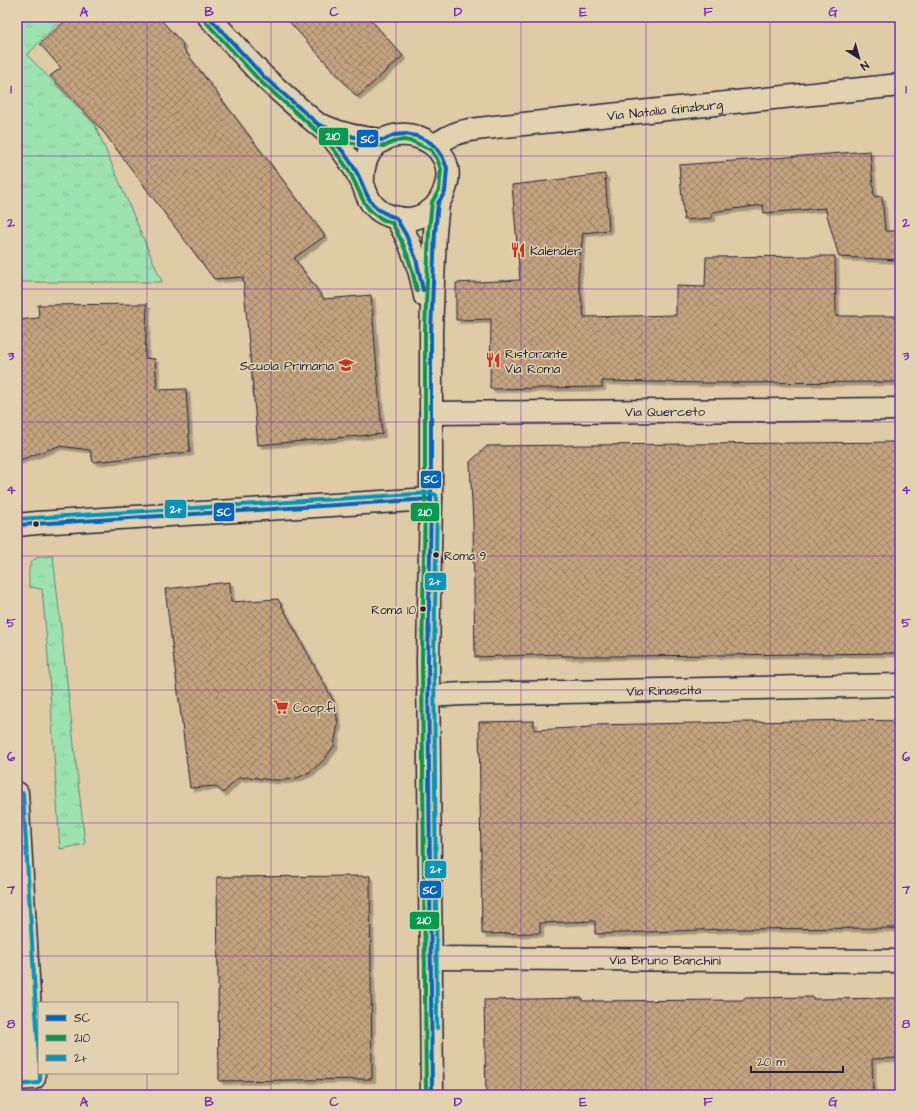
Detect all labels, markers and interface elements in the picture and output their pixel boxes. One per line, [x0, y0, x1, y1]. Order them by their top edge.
text: A [80, 3, 89, 21]
text: B [204, 3, 214, 21]
text: C [329, 3, 339, 21]
text: D [454, 3, 463, 21]
text: E [579, 3, 587, 21]
text: F [703, 3, 713, 21]
text: G [828, 3, 838, 21]
north arrow [839, 38, 879, 78]
text: N [857, 58, 872, 74]
text: 1 [10, 80, 12, 98]
text: 1 [905, 80, 907, 98]
street label: Via Natalia Ginzburg [606, 95, 724, 125]
line badge: 210 [318, 127, 349, 146]
text: 210 [325, 129, 340, 144]
line badge: SC [356, 129, 379, 148]
text: SC [360, 132, 376, 147]
text: 2 [6, 214, 15, 232]
text: 2 [901, 214, 910, 232]
restaurant icon: Kalender [509, 241, 527, 259]
place label: Kalender [530, 242, 581, 260]
place label: Ristorante Via Roma [505, 345, 568, 378]
text: 3 [7, 347, 15, 365]
text: 3 [902, 347, 910, 365]
restaurant icon: Ristorante Via Roma [484, 351, 502, 369]
school or university icon: Scuola Primaria [337, 356, 355, 374]
place label: Scuola Primaria [240, 357, 334, 375]
street label: Via Querceto [625, 403, 706, 421]
line badge: SC [420, 470, 442, 489]
text: SC [423, 472, 439, 487]
text: 4 [7, 481, 16, 499]
text: 4 [902, 481, 911, 499]
line badge: 2+ [164, 499, 187, 519]
text: 2+ [169, 502, 182, 517]
line badge: SC [213, 502, 235, 522]
line badge: 210 [410, 502, 440, 522]
text: SC [216, 505, 232, 520]
text: 210 [417, 505, 432, 520]
unlabelled marker [31, 519, 41, 529]
place label: Roma 9 [444, 548, 487, 565]
marker: Roma 9 [431, 550, 441, 560]
line badge: 2+ [424, 572, 447, 591]
text: 2+ [428, 574, 441, 589]
place label: Roma 10 [371, 602, 416, 619]
marker: Roma 10 [418, 604, 428, 614]
text: 5 [6, 614, 16, 632]
text: 5 [901, 614, 911, 632]
street label: Via Rinascita [626, 681, 702, 701]
supermarket icon: Coop.fi [272, 698, 290, 716]
place label: Coop.fi [293, 699, 336, 717]
text: 6 [7, 748, 16, 766]
text: 6 [902, 748, 911, 766]
line badge: 2+ [424, 860, 447, 879]
text: 2+ [429, 862, 442, 877]
line badge: SC [419, 880, 442, 899]
text: 7 [6, 881, 16, 899]
text: 7 [901, 881, 911, 899]
text: SC [422, 883, 438, 898]
line badge: 210 [409, 911, 440, 930]
text: 210 [416, 913, 431, 928]
street label: Via Bruno Banchini [609, 951, 721, 970]
legend [38, 1002, 178, 1074]
text: SC [74, 1010, 91, 1027]
text: 8 [7, 1015, 16, 1033]
text: 8 [902, 1015, 911, 1033]
text: 210 [74, 1030, 90, 1047]
scale bar [751, 1048, 843, 1074]
text: 2+ [74, 1050, 88, 1067]
text: 20 m [757, 1054, 786, 1071]
text: A [80, 1093, 89, 1111]
text: B [204, 1093, 214, 1111]
text: C [329, 1093, 339, 1111]
text: D [454, 1093, 463, 1111]
text: E [579, 1093, 587, 1111]
text: F [703, 1093, 713, 1111]
text: G [828, 1093, 838, 1111]

